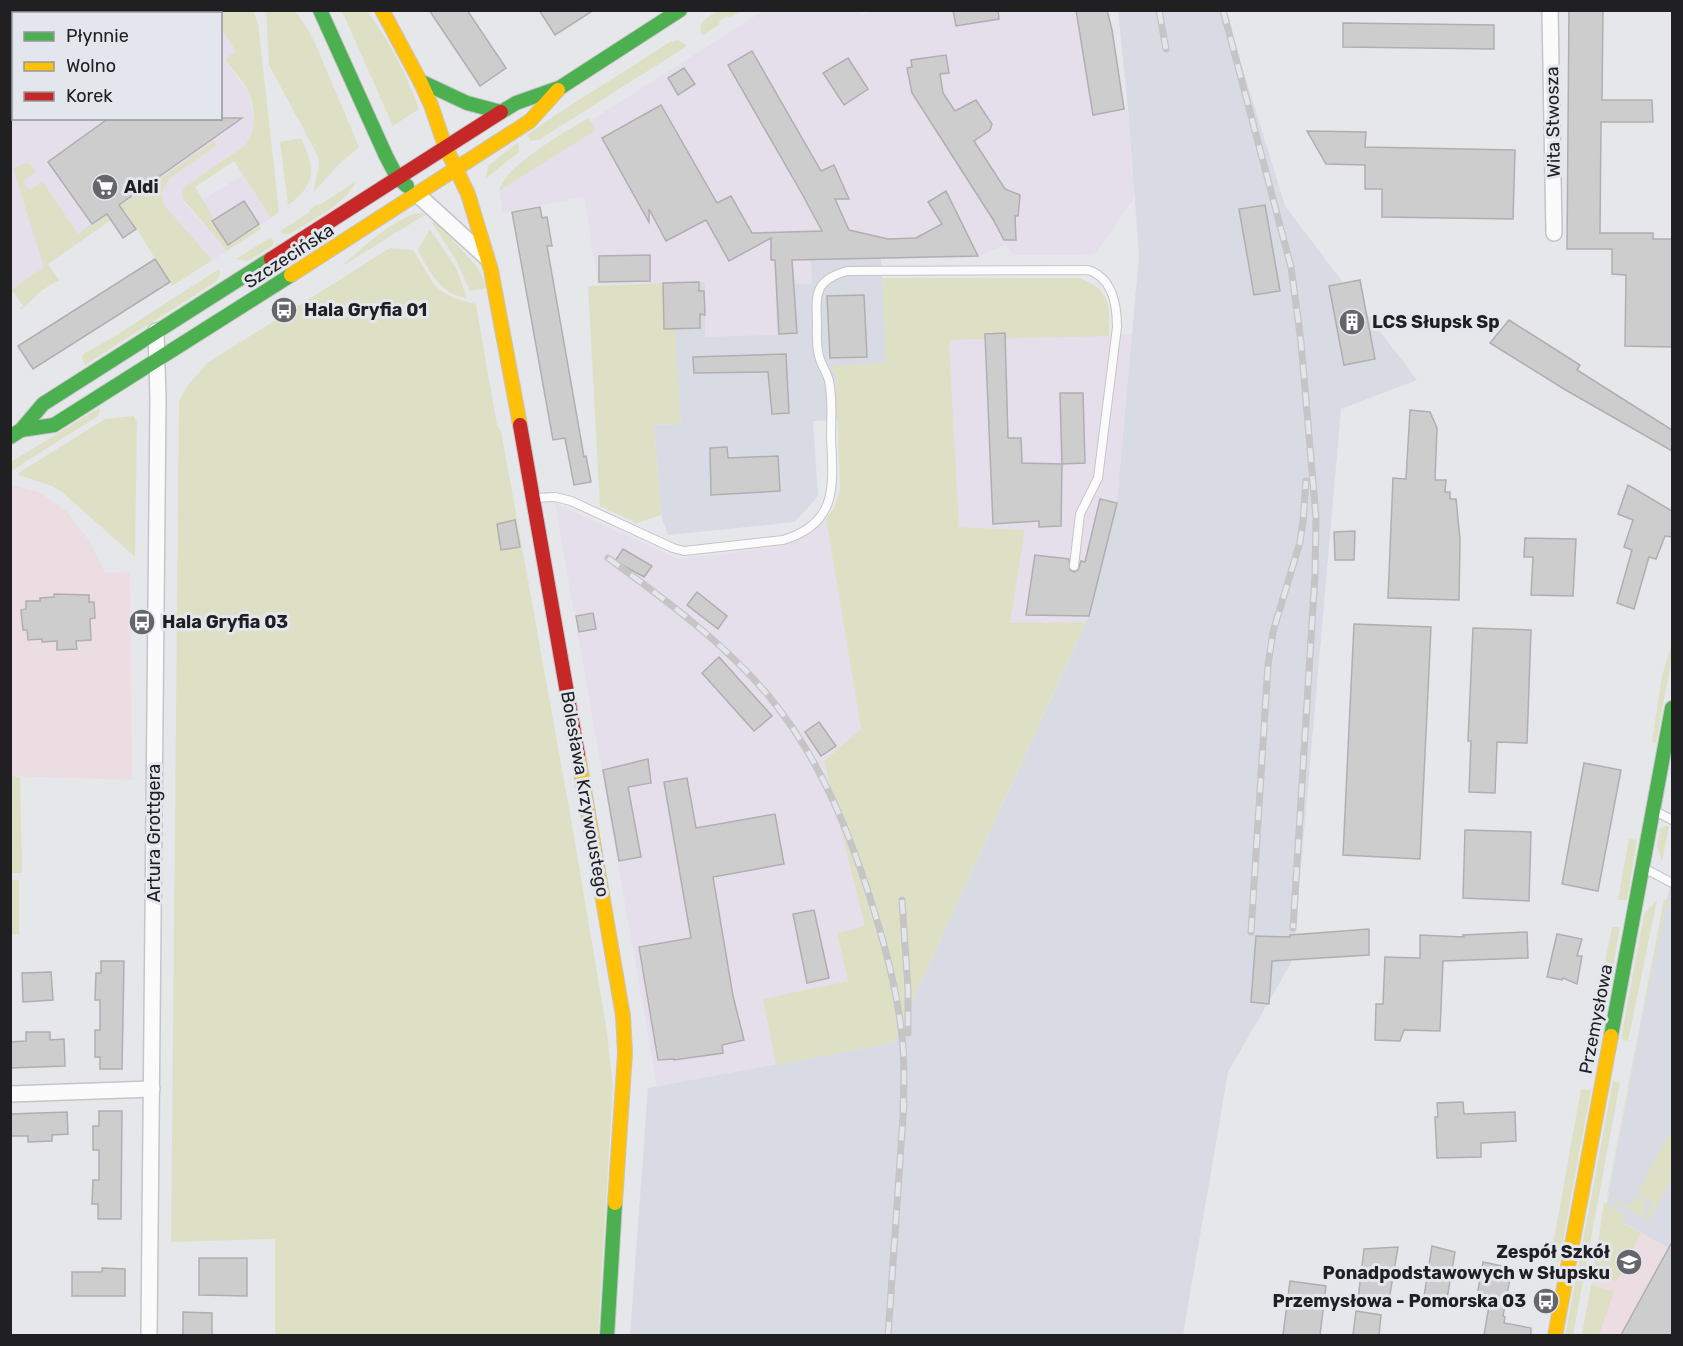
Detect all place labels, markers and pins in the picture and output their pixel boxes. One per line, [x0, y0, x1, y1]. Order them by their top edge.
supermarket icon: Aldi [90, 172, 120, 202]
place label: Aldi [124, 176, 159, 198]
bus stop icon: Hala Gryfia 01 [269, 295, 299, 325]
place label: Hala Gryfia 01 [304, 299, 427, 321]
building icon: LCS Słupsk Sp [1337, 307, 1367, 337]
place label: LCS Słupsk Sp [1372, 311, 1500, 333]
bus stop icon: Hala Gryfia 03 [127, 607, 157, 637]
place label: Hala Gryfia 03 [162, 611, 288, 633]
place label: Zespół Szkół Ponadpodstawowych w Słupsku [1323, 1241, 1610, 1284]
school or university icon: Zespół Szkół Ponadpodstawowych w Słupsku [1614, 1247, 1644, 1277]
bus stop icon: Przemysłowa - Pomorska 03 [1531, 1286, 1561, 1316]
place label: Przemysłowa - Pomorska 03 [1272, 1290, 1526, 1312]

